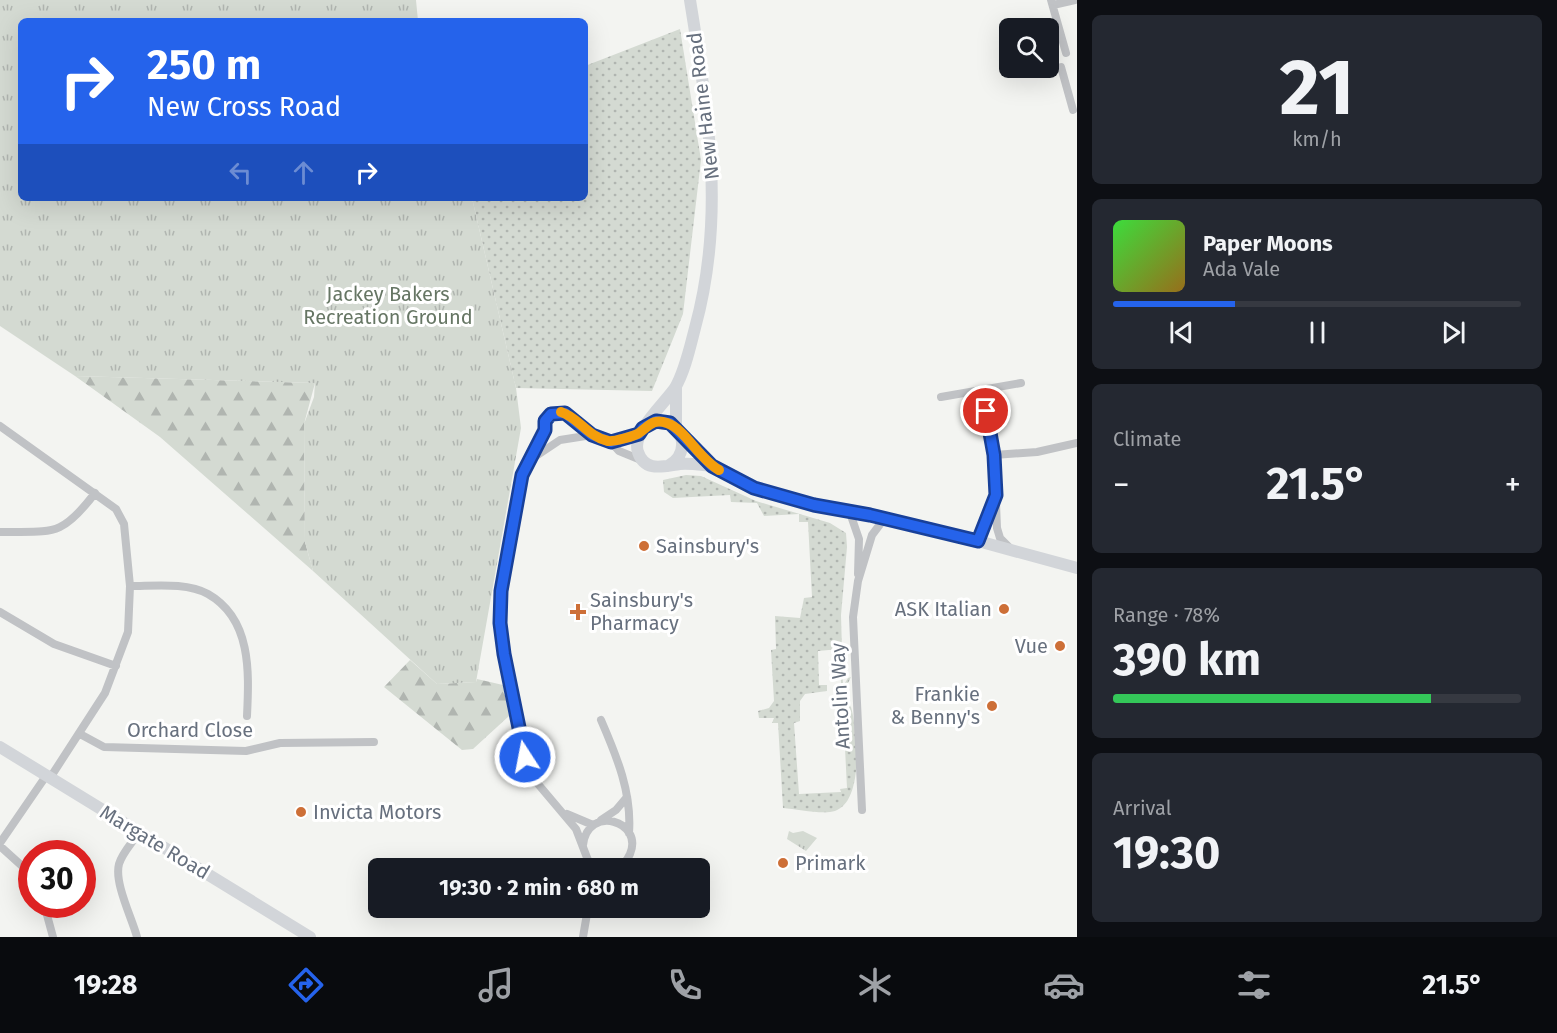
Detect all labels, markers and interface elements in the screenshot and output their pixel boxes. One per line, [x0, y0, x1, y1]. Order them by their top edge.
map controls [999, 18, 1059, 78]
button: search [999, 18, 1059, 78]
street label: New Haine Road [682, 31, 724, 181]
text: 250 m [147, 40, 261, 90]
text: 21 [1280, 41, 1354, 135]
icon: right [48, 42, 126, 120]
text: New Cross Road [147, 91, 341, 123]
text: km/h [1292, 127, 1342, 151]
icon: left [224, 156, 257, 189]
icon: ahead [287, 156, 320, 189]
icon: right [350, 156, 383, 189]
text: Paper Moons [1203, 230, 1333, 257]
text: Ada Vale [1203, 257, 1280, 281]
park label: Jackey Bakers Recreation Ground [303, 282, 473, 329]
icon: previous [1165, 316, 1198, 349]
icon: pause [1301, 316, 1334, 349]
icon: next [1437, 316, 1470, 349]
pin [960, 385, 1011, 436]
icon: arrive [969, 394, 1002, 427]
text: Climate [1113, 427, 1181, 451]
text: 21.5° [1266, 457, 1368, 511]
text: − [1113, 465, 1130, 505]
text: + [1505, 465, 1521, 505]
place label: Sainsbury's [656, 534, 759, 558]
marker: Sainsbury's [637, 539, 651, 553]
place label: Sainsbury's Pharmacy [590, 588, 693, 635]
place label: ASK Italian [895, 597, 992, 621]
marker: ASK Italian [997, 602, 1011, 616]
text: Range · 78% [1113, 603, 1220, 627]
marker: Sainsbury's Pharmacy [571, 605, 585, 619]
text: 390 km [1113, 633, 1261, 687]
place label: Vue [1015, 634, 1048, 658]
marker: Vue [1053, 639, 1067, 653]
street label: Antolin Way [825, 642, 855, 750]
place label: Frankie & Benny's [890, 682, 980, 729]
marker: Frankie & Benny's [985, 699, 999, 713]
street label: Orchard Close [127, 718, 253, 742]
position arrow [493, 725, 557, 789]
text: Arrival [1113, 796, 1172, 820]
street label: Margate Road [96, 800, 214, 884]
place label: Invicta Motors [313, 800, 441, 824]
marker: Invicta Motors [294, 805, 308, 819]
text: 19:30 [1113, 826, 1220, 880]
speed limit sign: 30 [18, 840, 96, 918]
place label: Primark [795, 851, 866, 875]
marker: Primark [776, 856, 790, 870]
text: 19:30 · 2 min · 680 m [439, 874, 639, 901]
icon: directions [285, 964, 327, 1006]
icon: music [475, 964, 517, 1006]
icon: phone [664, 964, 706, 1006]
icon: climate [854, 964, 896, 1006]
icon: car [1043, 964, 1085, 1006]
icon: filters [1233, 964, 1275, 1006]
text: 19:28 [74, 969, 138, 1001]
text: 21.5° [1422, 969, 1483, 1001]

